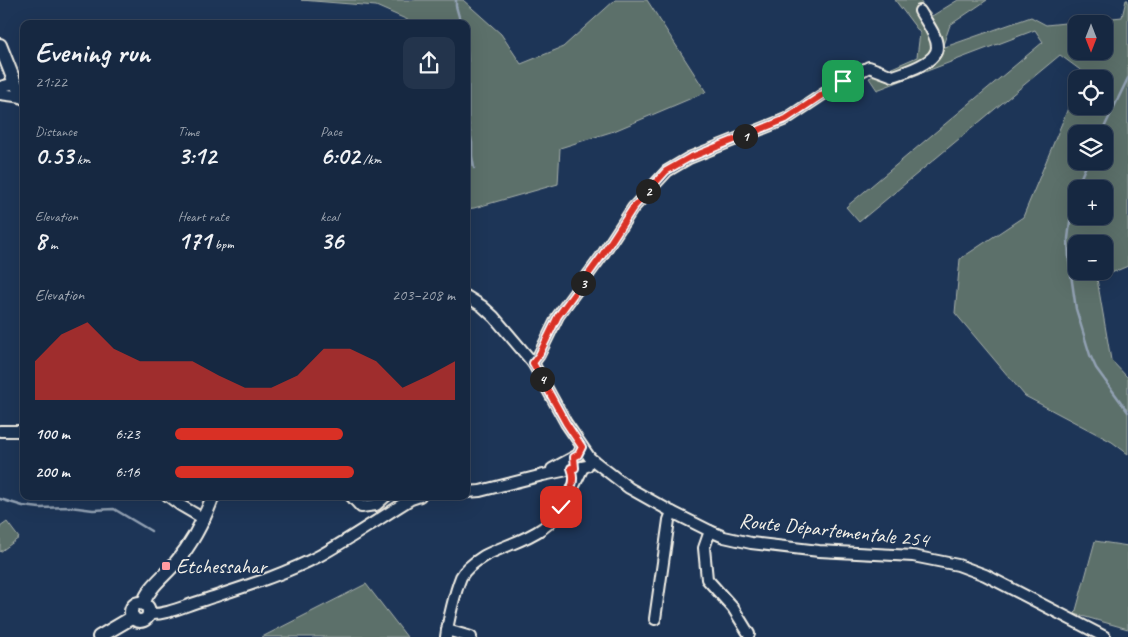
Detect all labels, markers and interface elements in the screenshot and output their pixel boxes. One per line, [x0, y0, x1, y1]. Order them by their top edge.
north arrow [1068, 15, 1112, 60]
map controls [1068, 15, 1113, 280]
text: Evening run [35, 35, 150, 70]
button: share [403, 37, 455, 89]
pin [822, 60, 864, 102]
icon: arrive [829, 67, 857, 95]
button: locate [1068, 70, 1113, 115]
text: 21:22 [35, 72, 67, 92]
text: Distance [35, 123, 77, 140]
text: Time [178, 123, 199, 140]
text: Pace [320, 123, 342, 140]
pin: 1 [732, 124, 758, 148]
button: layers [1068, 125, 1113, 170]
text: 1 [742, 128, 749, 145]
text: 0.53 [35, 140, 73, 172]
text: 3:12 [178, 140, 216, 172]
text: 6:02 [320, 140, 360, 172]
text: km [73, 151, 90, 168]
text: /km [360, 151, 381, 168]
pin: 2 [636, 178, 660, 204]
button: + [1068, 180, 1113, 225]
text: 2 [645, 183, 652, 200]
text: Elevation [35, 208, 78, 225]
text: Heart rate [178, 208, 229, 225]
text: kcal [320, 208, 339, 225]
text: 8 [35, 225, 46, 257]
text: 171 [178, 225, 211, 257]
text: 36 [320, 225, 343, 257]
button: − [1068, 235, 1113, 280]
text: m [46, 236, 58, 253]
text: bpm [211, 236, 234, 253]
pin: 3 [570, 270, 596, 296]
text: 3 [580, 275, 587, 292]
text: Elevation [35, 285, 84, 305]
text: 203–208 m [392, 285, 455, 305]
pin: 4 [530, 366, 554, 392]
text: 4 [539, 371, 546, 388]
text: 100 m [35, 424, 70, 444]
text: 6:23 [115, 424, 140, 444]
text: 200 m [35, 462, 70, 482]
text: 6:16 [115, 462, 140, 482]
pin [540, 486, 582, 528]
icon: check [547, 493, 575, 521]
street label: Route Départementale 254 [738, 507, 933, 553]
place label: Etchessahar [176, 553, 269, 579]
marker: Etchessahar [160, 560, 172, 572]

